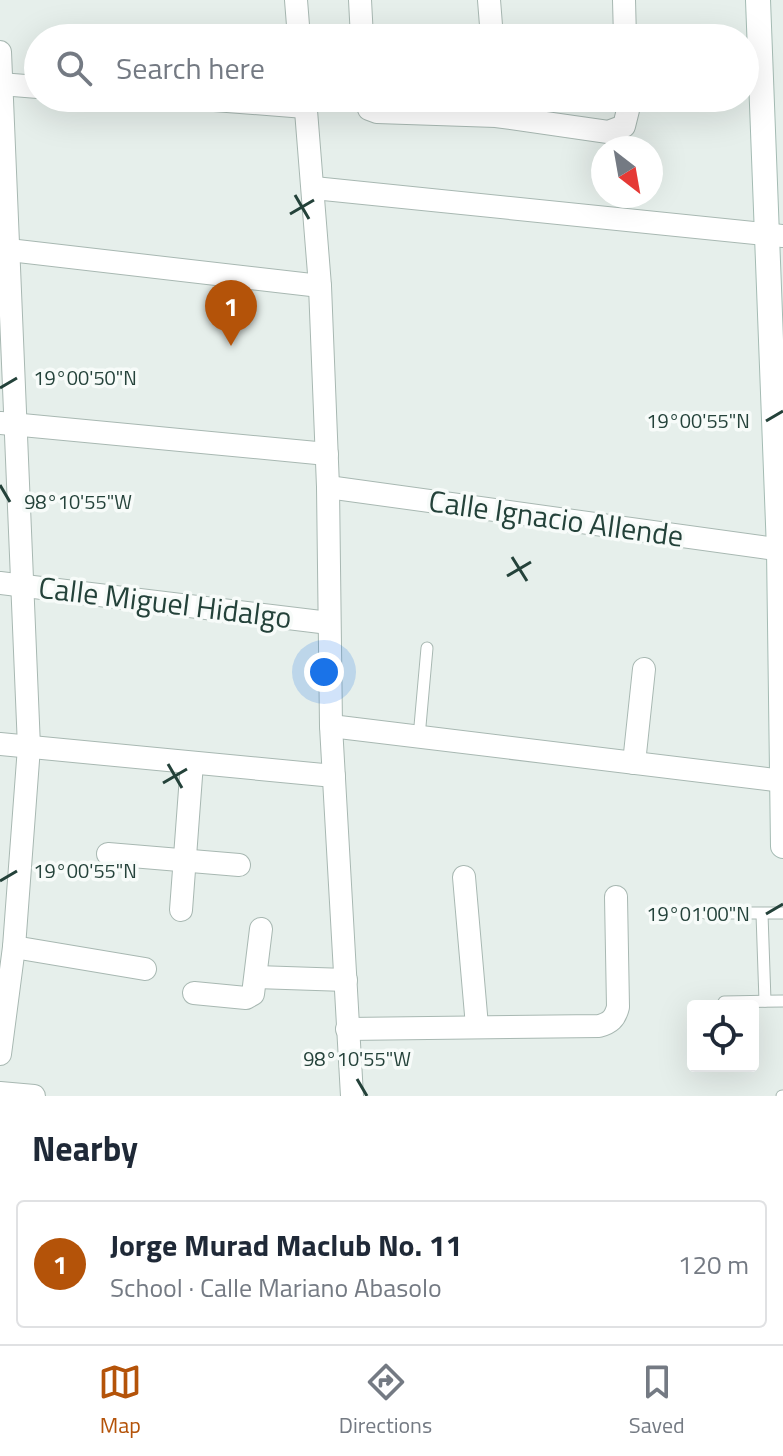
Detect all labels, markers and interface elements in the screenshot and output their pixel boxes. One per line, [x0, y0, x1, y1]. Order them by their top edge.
search box [24, 24, 759, 112]
text: Search here [116, 45, 265, 91]
icon: search [52, 46, 96, 90]
north arrow [591, 136, 663, 208]
pin: 1 [205, 280, 257, 346]
text: 19°00'50"N [33, 362, 137, 393]
text: 19°00'55"N [646, 405, 750, 436]
street label: Calle Ignacio Allende [426, 477, 686, 559]
text: 98°10'55"W [24, 486, 132, 517]
street label: Calle Miguel Hidalgo [36, 564, 294, 640]
your location [304, 652, 344, 692]
text: 19°00'55"N [33, 855, 137, 886]
text: 19°01'00"N [646, 898, 750, 929]
map controls [687, 1000, 759, 1072]
button: locate [687, 1000, 759, 1072]
text: 98°10'55"W [303, 1043, 411, 1074]
text: Nearby [32, 1122, 138, 1174]
text: Jorge Murad Maclub No. 11 [110, 1222, 462, 1268]
text: 1 [53, 1245, 67, 1284]
text: 120 m [678, 1245, 749, 1284]
text: School · Calle Mariano Abasolo [110, 1268, 442, 1307]
tab: Map [98, 1360, 142, 1442]
tab: Directions [339, 1360, 432, 1442]
tab: Saved [629, 1360, 685, 1442]

